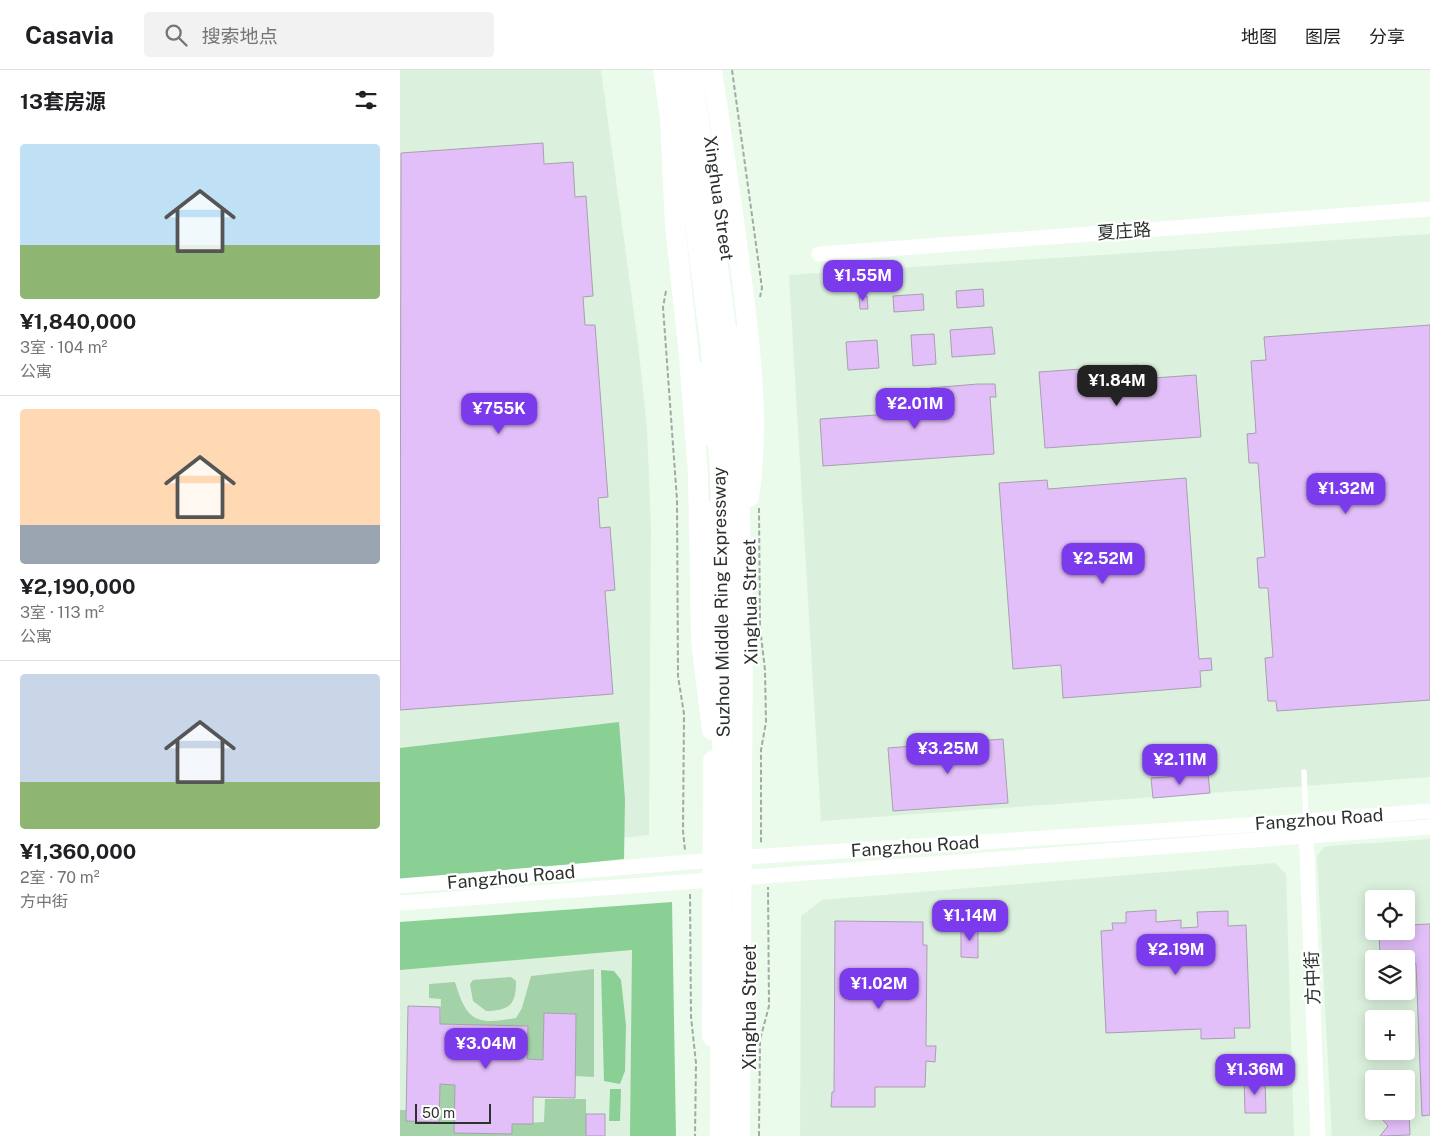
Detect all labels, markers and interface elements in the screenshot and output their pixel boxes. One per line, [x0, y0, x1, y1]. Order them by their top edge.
search box [144, 12, 494, 57]
text: Casavia [25, 21, 114, 49]
icon: search [162, 21, 190, 49]
text: 搜索地点 [202, 25, 278, 47]
text: 地图 [1241, 26, 1277, 47]
text: 图层 [1305, 26, 1341, 47]
text: 分享 [1369, 26, 1405, 47]
icon: filters [352, 86, 380, 114]
text: 13套房源 [20, 89, 106, 114]
street label: Xinghua Street [700, 134, 738, 262]
icon: home [155, 176, 245, 266]
street label: 夏庄路 [1096, 219, 1152, 243]
pin: ¥1.55M [822, 260, 904, 302]
text: ¥1.55M [834, 266, 892, 285]
text: ¥1,840,000 [20, 309, 136, 334]
text: 3室 · 104 m² [20, 338, 107, 357]
text: 公寓 [20, 362, 52, 381]
pin: ¥1.84M [1076, 364, 1158, 407]
text: ¥1.84M [1088, 371, 1146, 390]
pin: ¥2.01M [874, 388, 956, 430]
pin: ¥755K [464, 392, 534, 435]
text: ¥2.01M [887, 394, 943, 413]
text: ¥755K [472, 399, 526, 418]
icon: home [155, 442, 245, 532]
street label: Suzhou Middle Ring Expressway [708, 466, 734, 738]
pin: ¥1.32M [1305, 472, 1387, 515]
text: ¥1.32M [1317, 479, 1375, 498]
street label: Xinghua Street [738, 539, 762, 665]
pin: ¥2.52M [1062, 542, 1144, 585]
text: ¥2.52M [1073, 549, 1133, 568]
text: ¥2,190,000 [20, 574, 136, 599]
text: 3室 · 113 m² [20, 603, 104, 622]
text: 公寓 [20, 627, 52, 646]
icon: home [155, 707, 245, 797]
pin: ¥3.25M [907, 732, 989, 775]
text: ¥3.25M [917, 739, 979, 758]
pin: ¥2.11M [1139, 744, 1221, 786]
text: ¥2.11M [1153, 750, 1207, 769]
street label: Fangzhou Road [1254, 804, 1384, 834]
street label: Fangzhou Road [850, 831, 980, 861]
text: ¥1,360,000 [20, 839, 136, 864]
street label: Fangzhou Road [446, 861, 576, 893]
text: 2室 · 70 m² [20, 868, 100, 887]
map controls [1365, 890, 1415, 1120]
button: locate [1365, 890, 1415, 940]
text: 方中街 [20, 892, 68, 911]
pin: ¥1.14M [929, 900, 1011, 942]
text: ¥1.14M [943, 906, 997, 925]
pin: ¥2.19M [1135, 934, 1217, 976]
text: ¥2.19M [1147, 940, 1205, 959]
street label: Xinghua Street [739, 944, 760, 1070]
button: layers [1365, 950, 1415, 1000]
street label: 方中街 [1301, 951, 1323, 1005]
pin: ¥1.02M [838, 968, 920, 1010]
text: ¥1.02M [851, 974, 907, 993]
button: + [1365, 1010, 1415, 1060]
pin: ¥3.04M [445, 1028, 527, 1070]
text: ¥3.04M [456, 1034, 516, 1053]
pin: ¥1.36M [1214, 1054, 1296, 1096]
text: ¥1.36M [1226, 1060, 1284, 1079]
button: − [1365, 1070, 1415, 1120]
scale bar [415, 1101, 491, 1124]
text: 50 m [422, 1105, 455, 1121]

